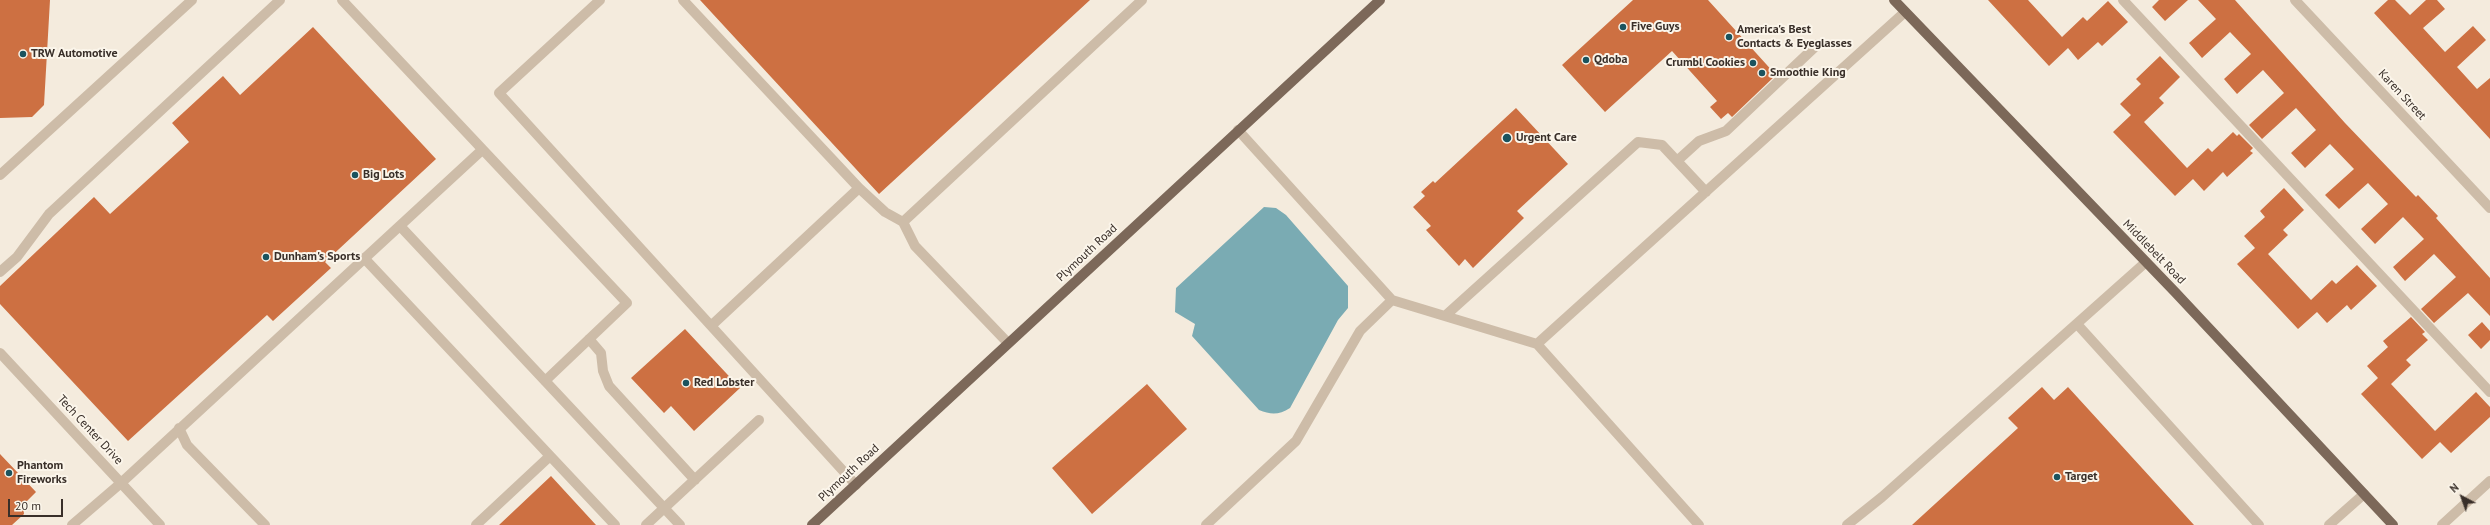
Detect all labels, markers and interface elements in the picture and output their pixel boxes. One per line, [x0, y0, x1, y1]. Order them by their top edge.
place label: Five Guys [1631, 20, 1680, 34]
marker: Five Guys [1618, 22, 1628, 32]
place label: America's Best Contacts & Eyeglasses [1737, 23, 1852, 51]
marker: America's Best Contacts & Eyeglasses [1724, 32, 1734, 42]
place label: TRW Automotive [31, 47, 117, 61]
marker: TRW Automotive [18, 49, 28, 59]
place label: Qdoba [1594, 53, 1627, 67]
marker: Qdoba [1581, 55, 1591, 65]
place label: Crumbl Cookies [1666, 56, 1745, 70]
marker: Crumbl Cookies [1748, 58, 1758, 68]
place label: Smoothie King [1770, 66, 1846, 80]
street label: Karen Street [2375, 67, 2429, 123]
marker: Smoothie King [1757, 68, 1767, 78]
place label: Urgent Care [1516, 131, 1577, 145]
marker: Urgent Care [1501, 132, 1513, 144]
place label: Big Lots [363, 168, 404, 182]
marker: Big Lots [350, 170, 360, 180]
street label: Middlebelt Road [2120, 217, 2188, 287]
street label: Plymouth Road [1054, 221, 1120, 285]
place label: Dunham's Sports [274, 250, 360, 264]
marker: Dunham's Sports [261, 252, 271, 262]
place label: Red Lobster [694, 376, 754, 390]
marker: Red Lobster [681, 378, 691, 388]
street label: Tech Center Drive [54, 392, 126, 468]
street label: Plymouth Road [816, 441, 882, 505]
place label: Phantom Fireworks [17, 459, 67, 487]
marker: Phantom Fireworks [4, 468, 14, 478]
place label: Target [2065, 470, 2097, 484]
marker: Target [2052, 472, 2062, 482]
north arrow [2442, 477, 2482, 517]
text: N [2447, 480, 2461, 496]
scale bar [10, 491, 65, 517]
text: 20 m [15, 498, 41, 513]

